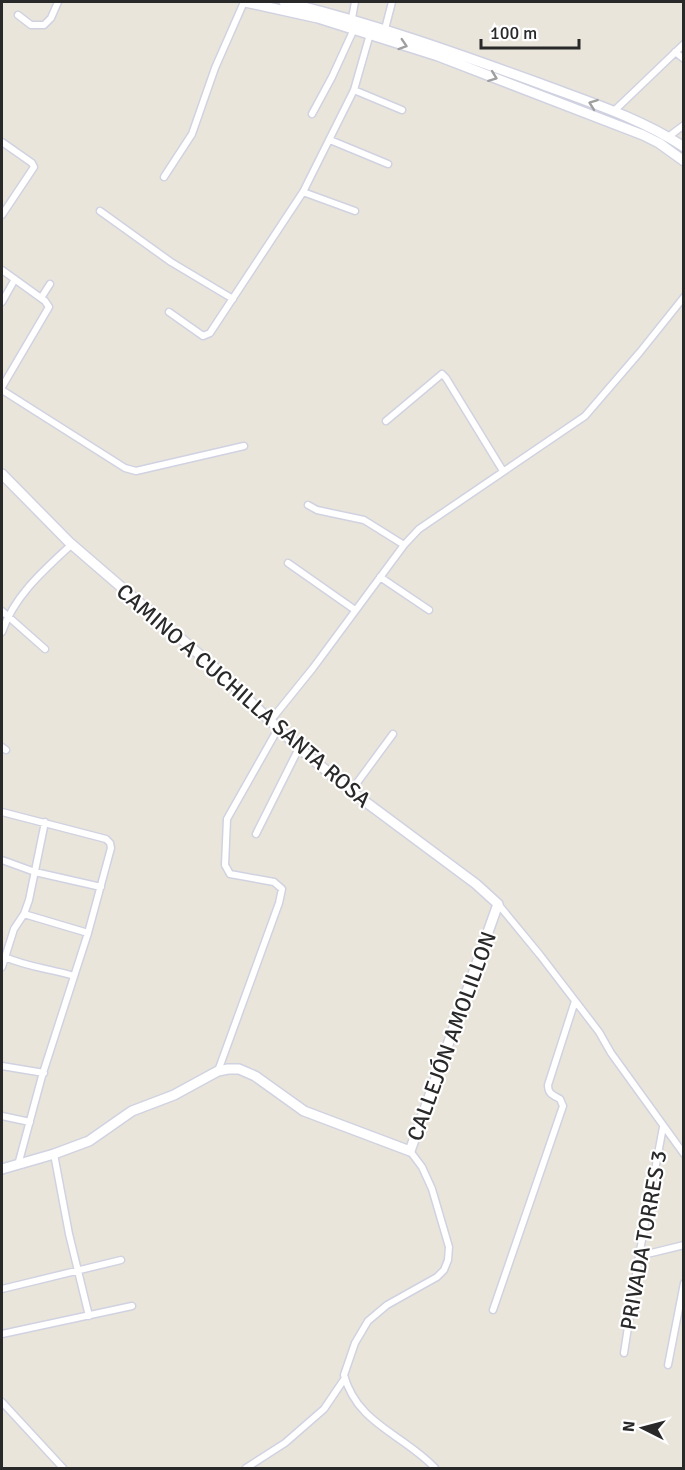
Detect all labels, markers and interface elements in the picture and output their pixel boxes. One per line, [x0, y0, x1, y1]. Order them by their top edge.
scale bar [481, 12, 578, 50]
text: 100 m [490, 22, 537, 44]
one-way arrow [397, 37, 408, 50]
one-way arrow [487, 69, 498, 82]
one-way arrow [588, 98, 599, 111]
street label: CAMINO A CUCHILLA SANTA ROSA [111, 578, 377, 814]
street label: CALLEJÓN AMOLILLON [401, 928, 502, 1144]
street label: PRIVADA TORRES 3 [614, 1148, 673, 1332]
north arrow [613, 1398, 673, 1458]
text: N [619, 1420, 640, 1433]

